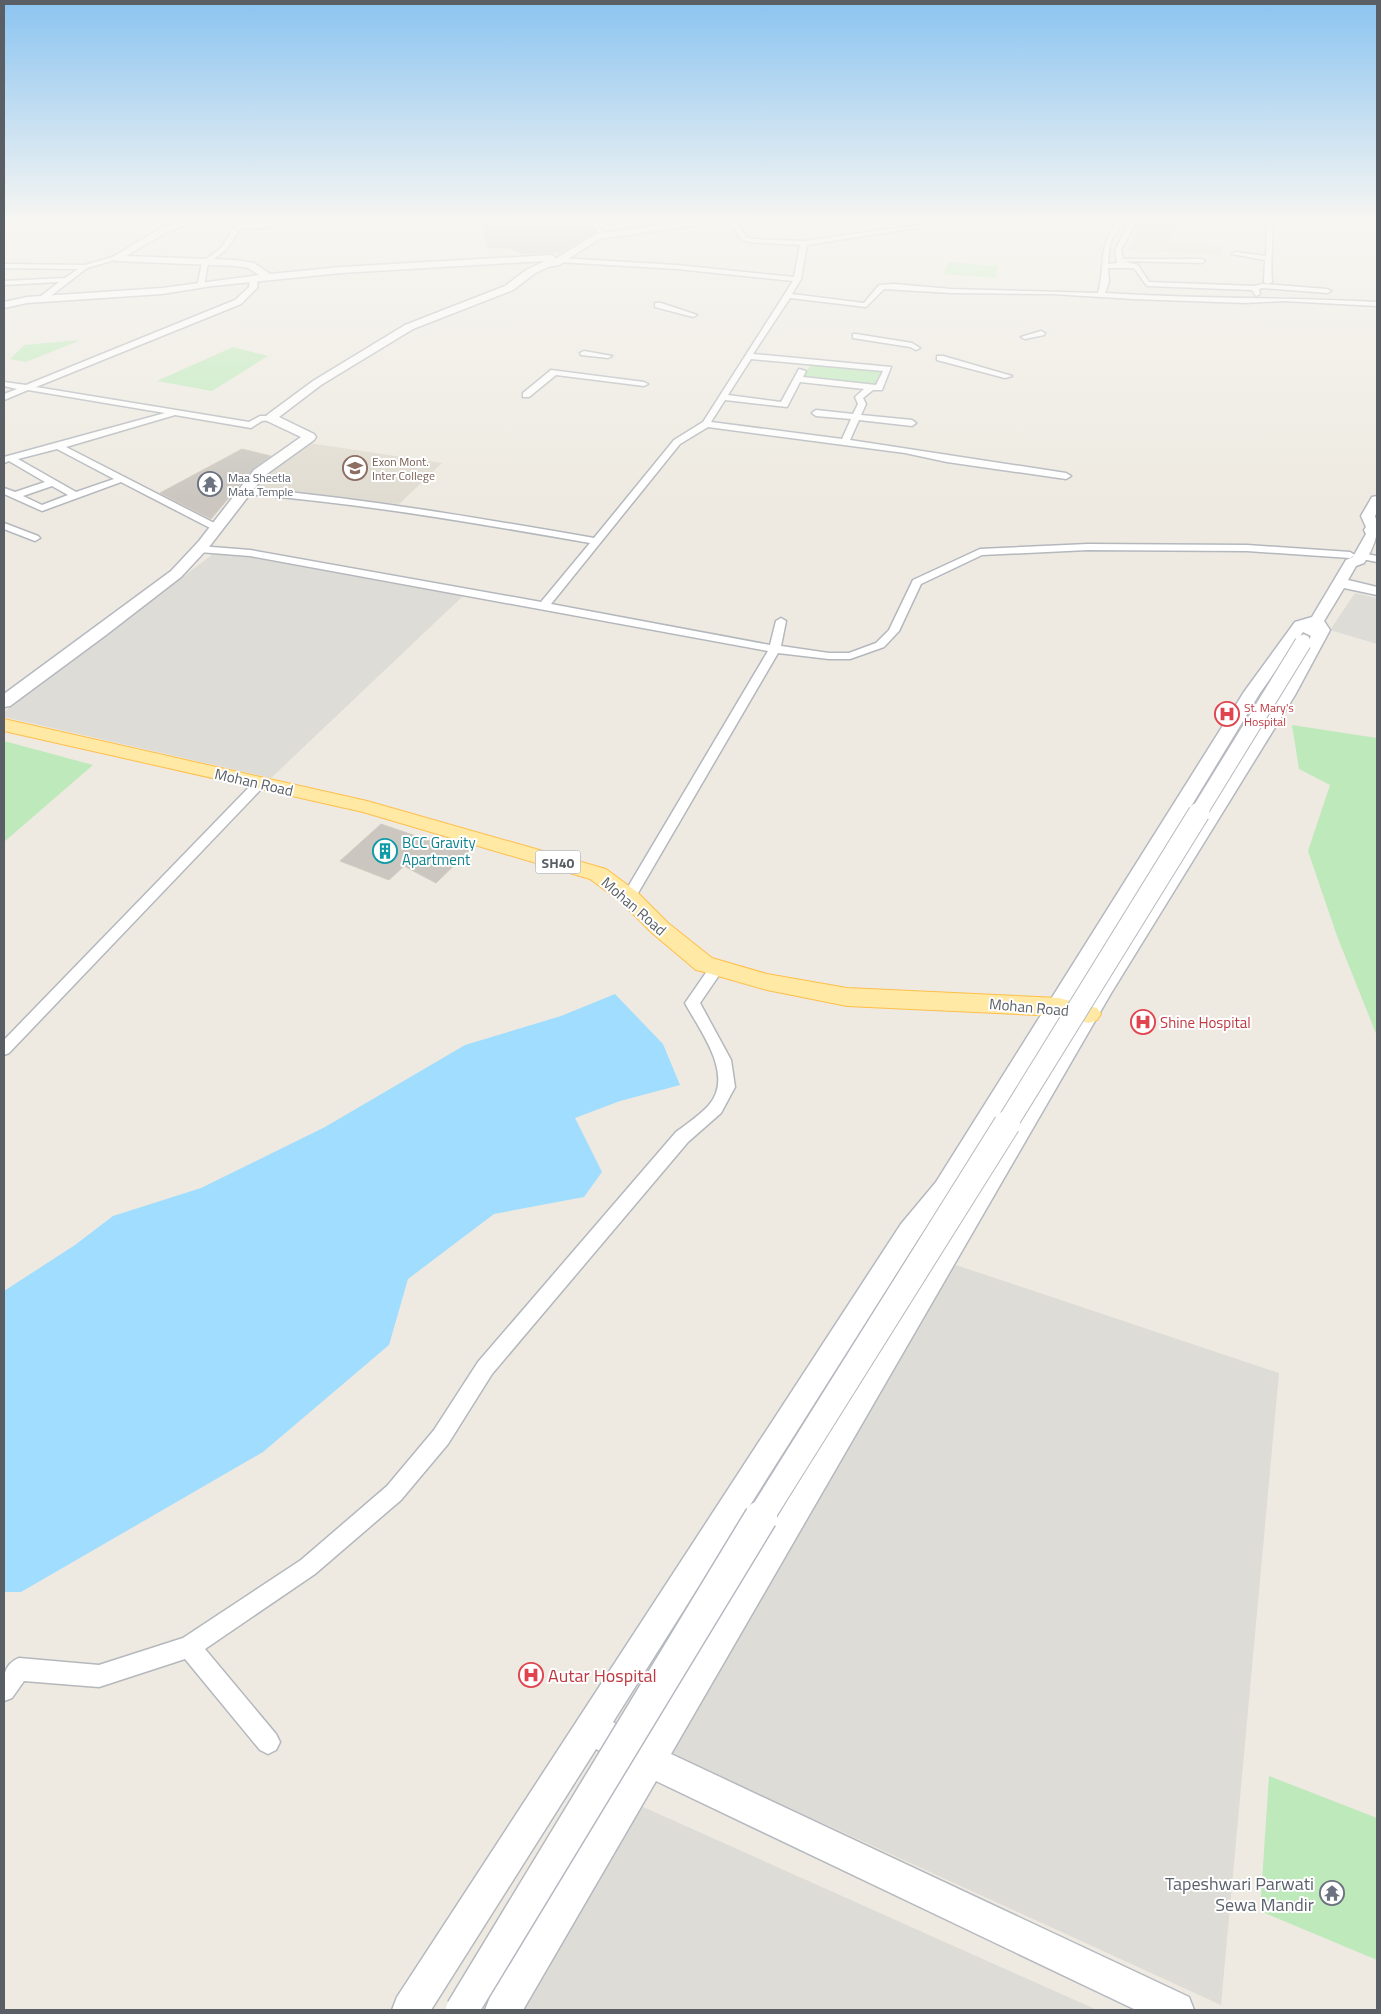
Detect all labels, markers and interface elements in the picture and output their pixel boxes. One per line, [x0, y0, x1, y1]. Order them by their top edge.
place label: Exon Mont. Inter College [372, 452, 435, 485]
school or university icon: Exon Mont. Inter College [342, 455, 368, 481]
place label: Maa Sheetla Mata Temple [228, 468, 293, 501]
temple icon: Maa Sheetla Mata Temple [197, 471, 223, 497]
place label: St. Mary's Hospital [1244, 698, 1294, 731]
hospital icon: St. Mary's Hospital [1214, 701, 1240, 727]
street label: Mohan Road [213, 762, 295, 802]
place label: BCC Gravity Apartment [402, 831, 476, 871]
building icon: BCC Gravity Apartment [372, 838, 398, 864]
road number: SH40 [536, 850, 580, 874]
street label: Mohan Road [596, 871, 672, 941]
street label: Mohan Road [988, 992, 1070, 1022]
hospital icon: Shine Hospital [1130, 1009, 1156, 1035]
place label: Shine Hospital [1160, 1011, 1251, 1034]
hospital icon: Autar Hospital [518, 1662, 544, 1688]
place label: Autar Hospital [548, 1662, 657, 1689]
place label: Tapeshwari Parwati Sewa Mandir [1165, 1870, 1314, 1918]
temple icon: Tapeshwari Parwati Sewa Mandir [1319, 1880, 1345, 1906]

